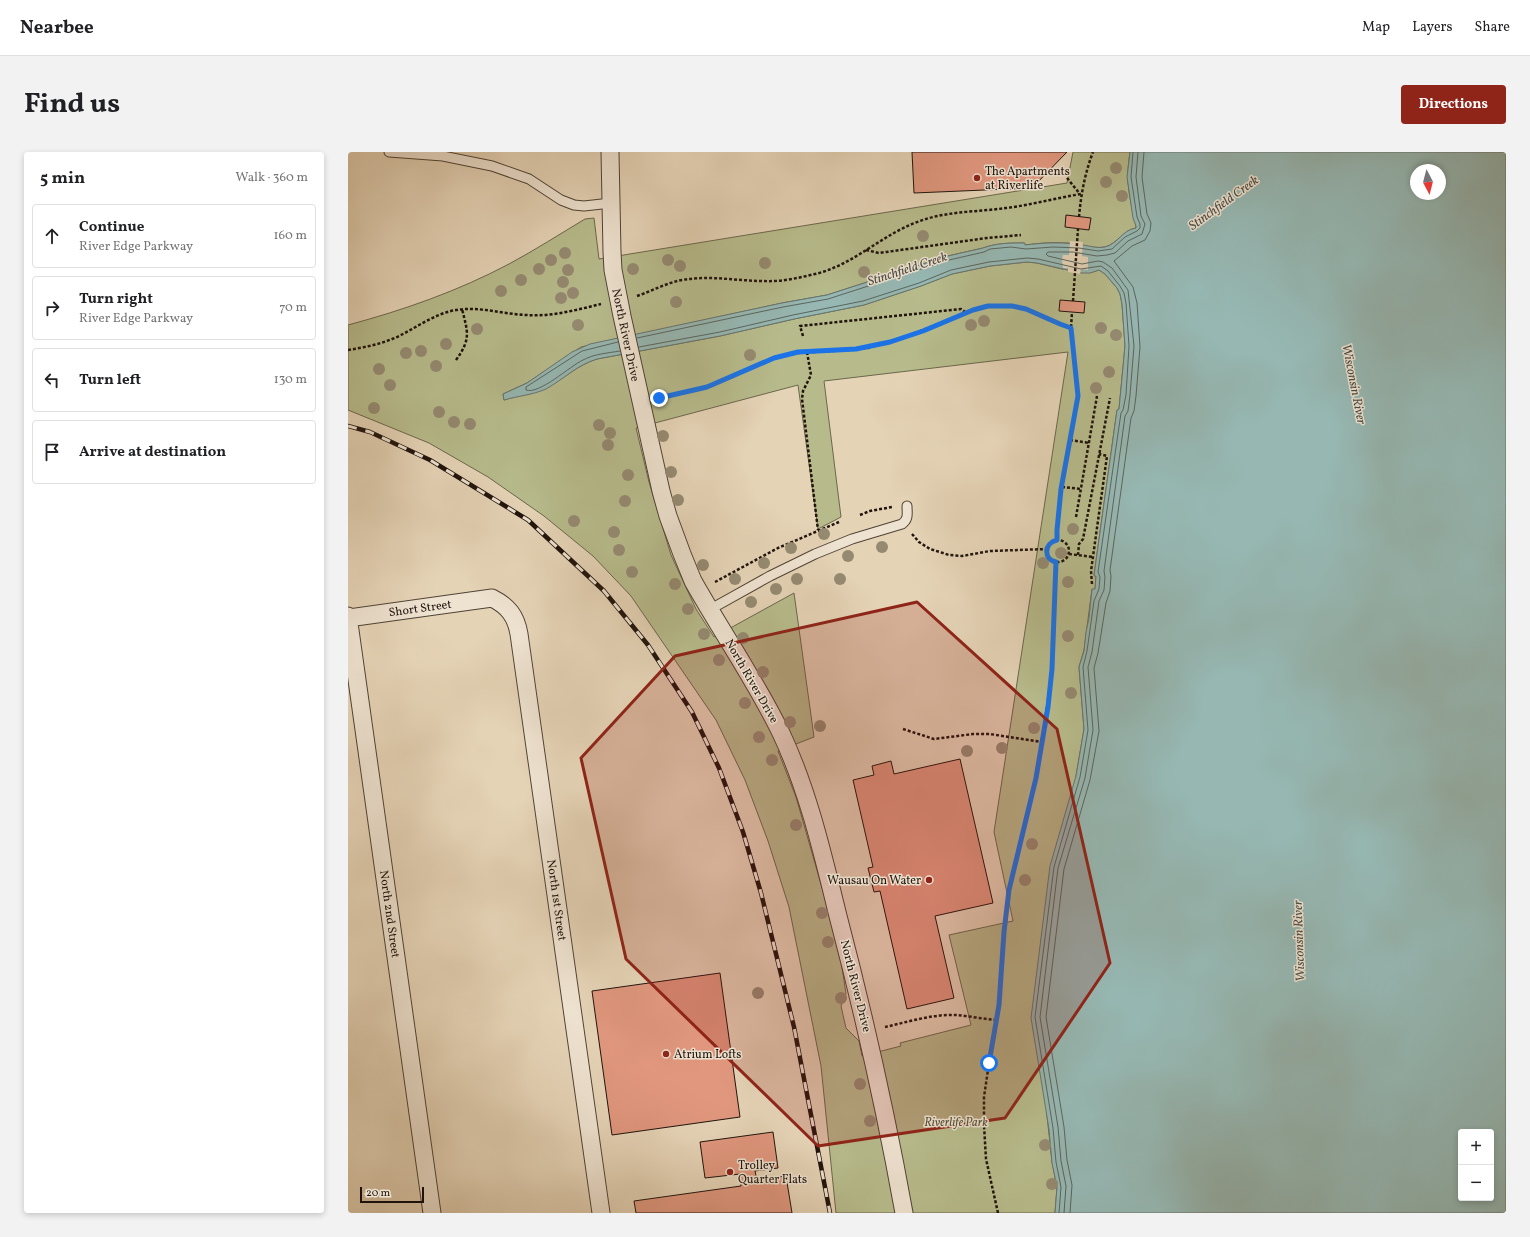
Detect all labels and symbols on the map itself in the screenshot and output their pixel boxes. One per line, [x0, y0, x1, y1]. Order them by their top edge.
place label: The Apartments at Riverlife [985, 164, 1070, 194]
north arrow [1410, 164, 1446, 200]
water label: Stinchfield Creek [1185, 172, 1263, 235]
marker: The Apartments at Riverlife [972, 173, 982, 183]
water label: Stinchfield Creek [865, 249, 950, 291]
street label: North River Drive [607, 287, 643, 383]
water label: Wisconsin River [1336, 343, 1370, 426]
route end [650, 389, 668, 407]
street label: Short Street [388, 597, 453, 621]
street label: North River Drive [721, 637, 782, 727]
street label: North 1st Street [542, 858, 570, 942]
street label: North 2nd Street [375, 869, 403, 959]
place label: Wausau On Water [827, 873, 921, 889]
marker: Wausau On Water [924, 875, 934, 885]
water label: Wisconsin River [1290, 900, 1310, 982]
street label: North River Drive [836, 938, 874, 1034]
place label: Atrium Lofts [674, 1047, 741, 1063]
marker: Atrium Lofts [661, 1049, 671, 1059]
route start [980, 1054, 998, 1072]
park label: Riverlife Park [924, 1115, 988, 1131]
place label: Trolley Quarter Flats [738, 1158, 807, 1188]
marker: Trolley Quarter Flats [725, 1167, 735, 1177]
scale bar [360, 1185, 424, 1204]

